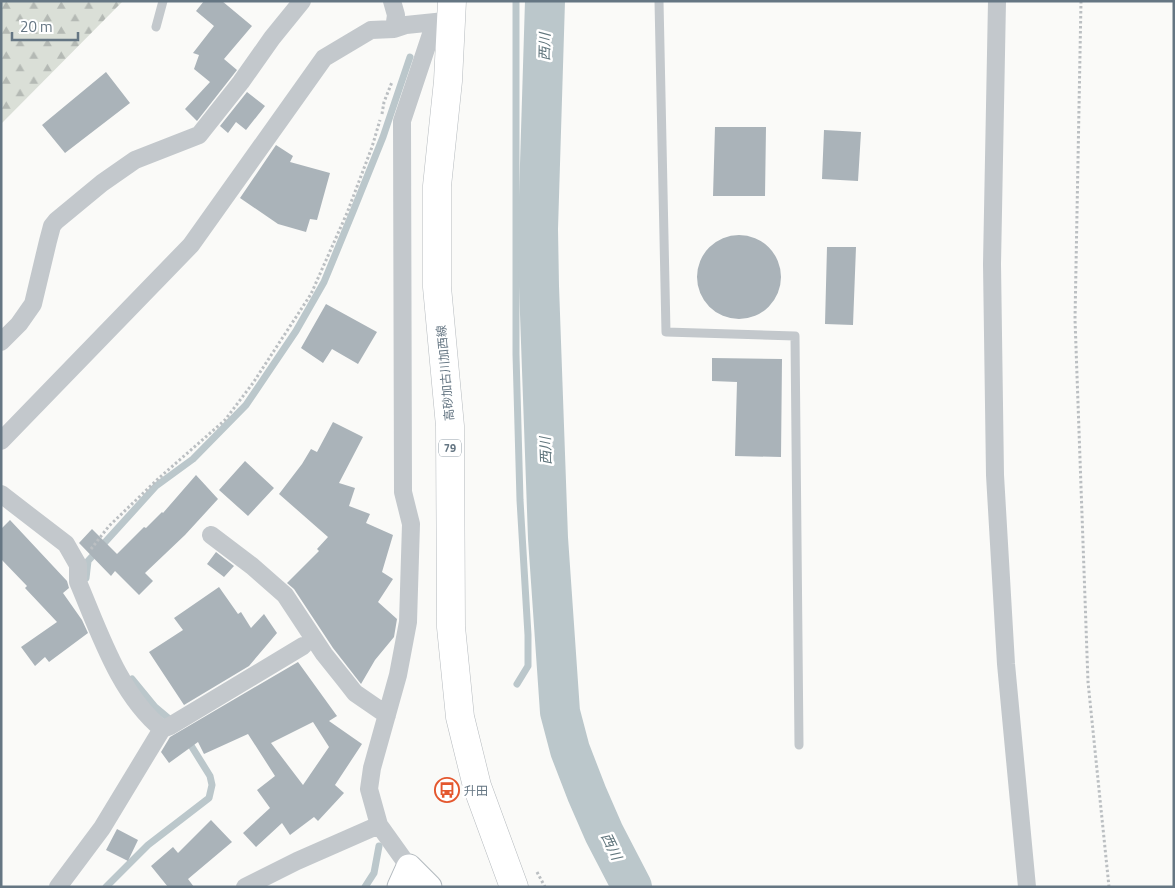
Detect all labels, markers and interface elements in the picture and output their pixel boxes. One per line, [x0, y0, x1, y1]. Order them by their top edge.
scale bar [12, 10, 79, 42]
text: 20 m [20, 15, 53, 38]
water label: 西川 [533, 31, 555, 61]
street label: 高砂加古川加西線 [431, 324, 459, 422]
water label: 西川 [534, 435, 556, 465]
road number: 79 [439, 439, 461, 456]
bus stop icon: 升田 [434, 777, 460, 803]
place label: 升田 [464, 781, 488, 800]
water label: 西川 [596, 829, 628, 865]

